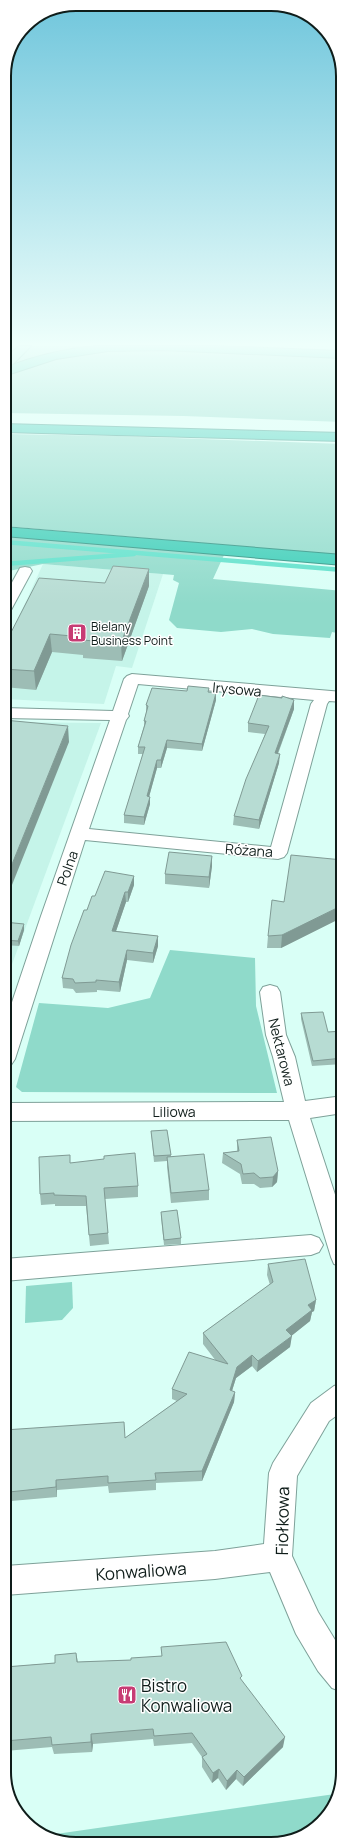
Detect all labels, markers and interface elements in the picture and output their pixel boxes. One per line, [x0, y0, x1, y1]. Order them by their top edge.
place label: Bielany Business Point [91, 618, 173, 649]
building icon: Bielany Business Point [66, 622, 88, 644]
street label: Irysowa [212, 677, 262, 701]
street label: Różana [225, 839, 273, 861]
street label: Polna [52, 848, 82, 888]
street label: Nektarowa [264, 1016, 300, 1088]
street label: Liliowa [152, 1102, 196, 1121]
street label: Fiołkowa [270, 1486, 294, 1556]
street label: Konwaliowa [95, 1556, 187, 1586]
place label: Bistro Konwaliowa [141, 1674, 232, 1717]
restaurant icon: Bistro Konwaliowa [116, 1684, 138, 1706]

